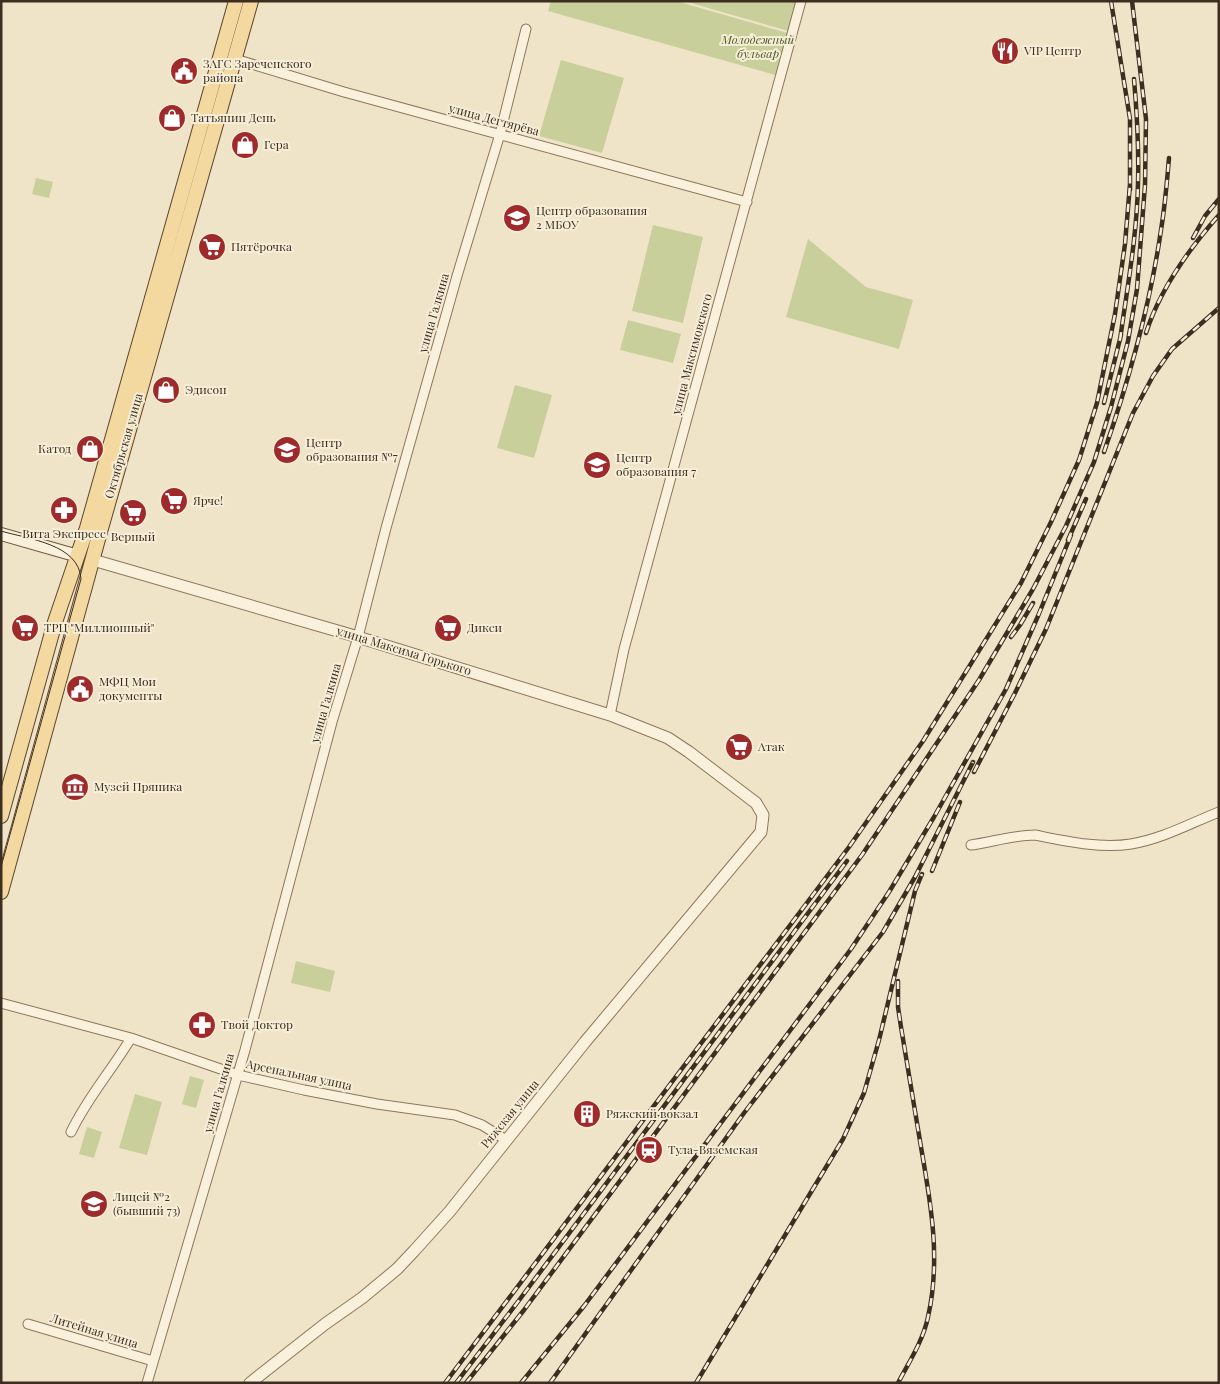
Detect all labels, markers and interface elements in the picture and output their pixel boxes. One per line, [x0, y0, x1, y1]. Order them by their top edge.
park label: Молодежный бульвар [721, 31, 795, 61]
restaurant icon: VIP Центр [990, 36, 1020, 66]
place label: VIP Центр [1023, 42, 1081, 58]
place label: ЗАГС Зареченского района [203, 55, 312, 85]
public building icon: ЗАГС Зареченского района [169, 56, 199, 86]
street label: улица Дегтярёва [446, 99, 541, 139]
shop icon: Татьянин День [157, 103, 187, 133]
place label: Татьянин День [191, 109, 276, 125]
shop icon: Гера [230, 130, 260, 160]
place label: Гера [264, 136, 289, 152]
place label: Центр образования 2 МБОУ [536, 202, 648, 232]
school or university icon: Центр образования 2 МБОУ [502, 203, 532, 233]
supermarket icon: Пятёрочка [197, 232, 227, 262]
place label: Пятёрочка [231, 238, 292, 254]
street label: улица Галкина [414, 271, 452, 355]
street label: улица Максимовского [667, 291, 715, 417]
shop icon: Эдисон [151, 375, 181, 405]
place label: Эдисон [185, 381, 227, 397]
street label: Октябрьская улица [100, 391, 146, 500]
shop icon: Катод [75, 434, 105, 464]
place label: Центр образования №7 [306, 434, 398, 464]
school or university icon: Центр образования №7 [272, 435, 302, 465]
place label: Катод [38, 440, 72, 456]
place label: Центр образования 7 [616, 449, 696, 479]
school or university icon: Центр образования 7 [582, 450, 612, 480]
supermarket icon: Ярче! [159, 486, 189, 516]
place label: Ярче! [192, 492, 223, 508]
pharmacy icon: Вита Экспресс [49, 495, 79, 525]
supermarket icon: Верный [118, 498, 148, 528]
place label: Вита Экспресс [22, 525, 106, 541]
place label: Верный [111, 528, 156, 544]
supermarket icon: ТРЦ "Миллионный" [10, 613, 40, 643]
supermarket icon: Дикси [433, 613, 463, 643]
place label: ТРЦ "Миллионный" [44, 619, 154, 635]
place label: Дикси [467, 619, 503, 635]
street label: улица Максима Горького [334, 622, 474, 678]
street label: улица Галкина [306, 661, 344, 745]
place label: МФЦ Мои документы [99, 673, 162, 703]
public building icon: МФЦ Мои документы [65, 674, 95, 704]
supermarket icon: Атак [724, 732, 754, 762]
place label: Атак [757, 738, 785, 754]
museum icon: Музей Пряника [60, 772, 90, 802]
place label: Музей Пряника [94, 778, 182, 794]
pharmacy icon: Твой Доктор [187, 1010, 217, 1040]
place label: Твой Доктор [221, 1016, 293, 1032]
street label: улица Галкина [199, 1051, 237, 1135]
street label: Арсенальная улица [244, 1055, 354, 1093]
street label: Ряжская улица [477, 1076, 542, 1151]
building icon: Ряжский вокзал [572, 1099, 602, 1129]
place label: Ряжский вокзал [606, 1105, 699, 1121]
station icon: Тула-Вяземская [634, 1135, 664, 1165]
place label: Тула-Вяземская [668, 1141, 758, 1157]
place label: Лицей №2 (бывший 73) [112, 1188, 180, 1218]
school or university icon: Лицей №2 (бывший 73) [79, 1189, 109, 1219]
street label: Литейная улица [47, 1309, 140, 1351]

